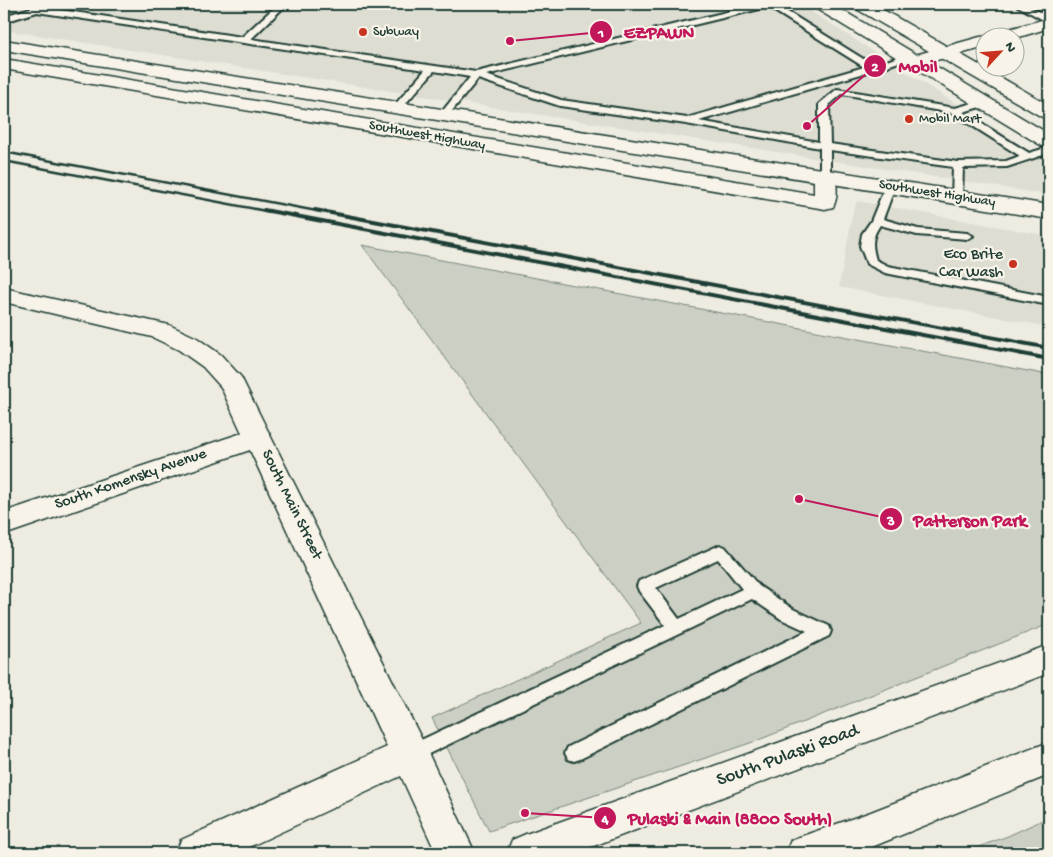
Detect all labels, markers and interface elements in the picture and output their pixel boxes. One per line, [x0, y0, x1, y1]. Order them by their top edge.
callout: EZPAWN [589, 16, 704, 49]
place label: Subway [373, 24, 419, 41]
text: EZPAWN [624, 24, 694, 45]
text: 1 [597, 25, 604, 43]
marker: Subway [357, 26, 369, 38]
north arrow [976, 28, 1026, 78]
text: N [1000, 40, 1019, 55]
callout: Mobil [863, 49, 947, 82]
text: Mobil [898, 58, 938, 79]
text: 2 [871, 59, 879, 77]
place label: Mobil Mart [919, 111, 982, 128]
marker: Mobil Mart [903, 113, 915, 125]
street label: Southwest Highway [367, 117, 487, 155]
street label: Southwest Highway [877, 176, 997, 212]
place label: Eco Brite Car Wash [939, 246, 1004, 283]
marker: Eco Brite Car Wash [1007, 258, 1019, 270]
street label: South Komensky Avenue [53, 445, 210, 515]
street label: South Main Street [256, 447, 326, 564]
callout: Patterson Park [878, 503, 1037, 536]
text: Patterson Park [912, 512, 1029, 533]
text: 3 [886, 513, 895, 531]
street label: South Pulaski Road [714, 719, 864, 792]
callout: Pulaski & Main (8800 South) [593, 801, 843, 834]
text: Pulaski & Main (8800 South) [627, 810, 832, 831]
text: 4 [600, 811, 609, 829]

